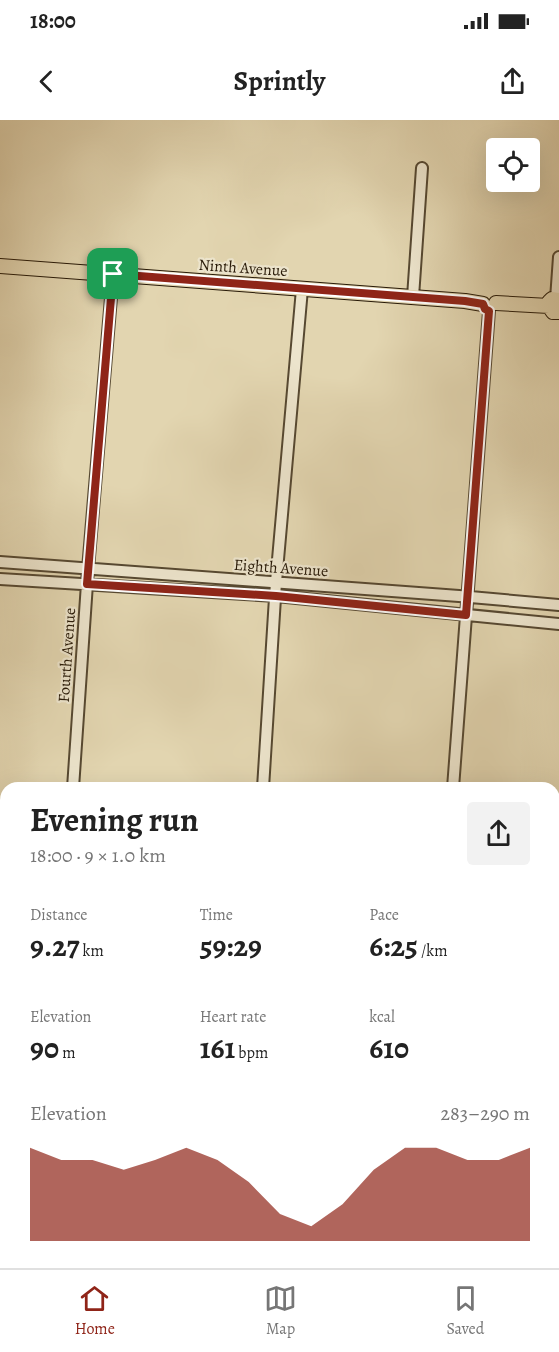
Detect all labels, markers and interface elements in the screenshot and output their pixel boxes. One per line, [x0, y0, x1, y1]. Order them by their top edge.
text: 18:00 [30, 6, 76, 36]
text: Sprintly [234, 63, 325, 99]
icon: back [30, 65, 63, 98]
icon: share [496, 65, 529, 98]
map controls [486, 138, 540, 192]
button: locate [486, 138, 540, 192]
pin [87, 248, 138, 299]
street label: Ninth Avenue [198, 254, 288, 282]
icon: arrive [96, 257, 129, 290]
street label: Eighth Avenue [233, 554, 329, 582]
street label: Fourth Avenue [53, 607, 81, 703]
text: Evening run [30, 797, 199, 842]
button: share [467, 802, 530, 865]
text: 18:00 · 9 × 1.0 km [30, 842, 166, 869]
text: Distance [30, 904, 87, 926]
text: Time [200, 904, 233, 926]
text: Pace [369, 904, 399, 926]
text: 9.27 [30, 926, 79, 966]
text: 59:29 [200, 926, 262, 966]
text: 6:25 [369, 926, 418, 966]
text: km [79, 940, 104, 962]
text: /km [418, 940, 447, 962]
text: Elevation [30, 1006, 91, 1028]
text: Heart rate [200, 1006, 266, 1028]
text: kcal [369, 1006, 395, 1028]
text: 90 [30, 1028, 59, 1068]
text: 161 [200, 1028, 235, 1068]
text: 610 [369, 1028, 409, 1068]
text: m [59, 1042, 75, 1064]
text: bpm [235, 1042, 268, 1064]
text: Elevation [30, 1100, 107, 1127]
text: 283–290 m [440, 1100, 530, 1127]
tab: Home [75, 1282, 115, 1340]
tab: Map [264, 1282, 297, 1340]
tab: Saved [446, 1282, 484, 1340]

